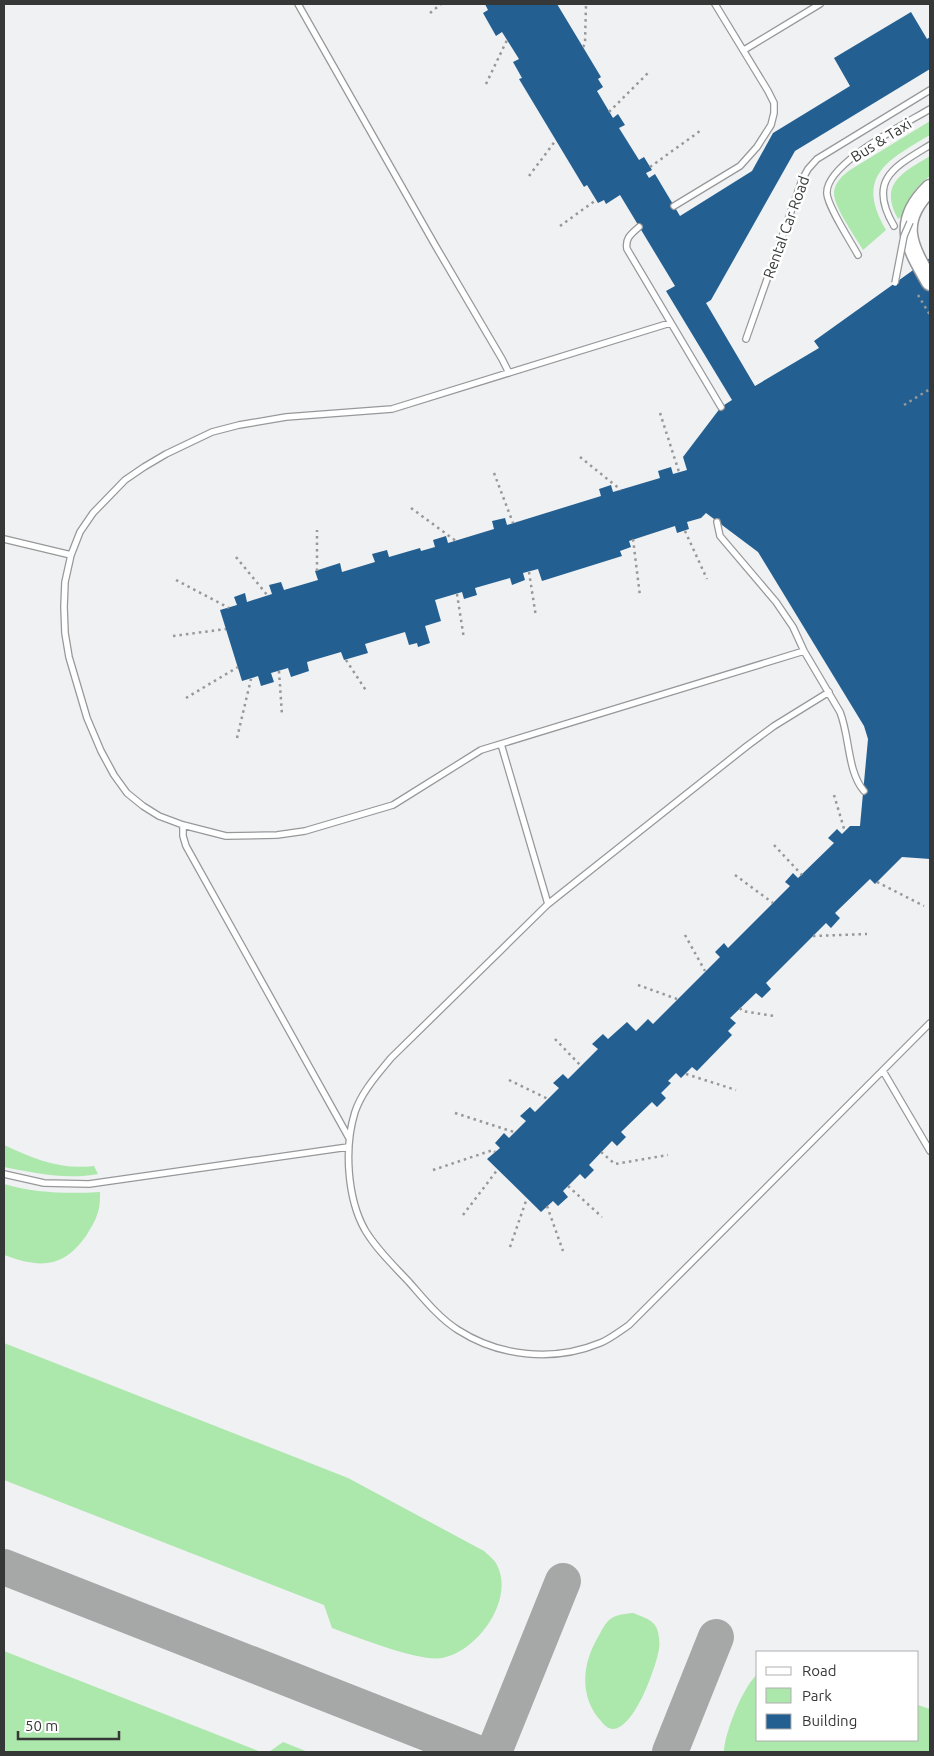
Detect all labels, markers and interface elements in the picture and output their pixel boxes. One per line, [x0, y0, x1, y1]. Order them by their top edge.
street label: Bus & Taxi [848, 115, 914, 165]
street label: Rental Car Road [760, 173, 812, 281]
legend [756, 1651, 919, 1741]
text: Road [802, 1662, 837, 1679]
text: Park [802, 1687, 832, 1704]
scale bar [18, 1708, 119, 1740]
text: Building [802, 1712, 857, 1729]
text: 50 m [25, 1717, 58, 1734]

